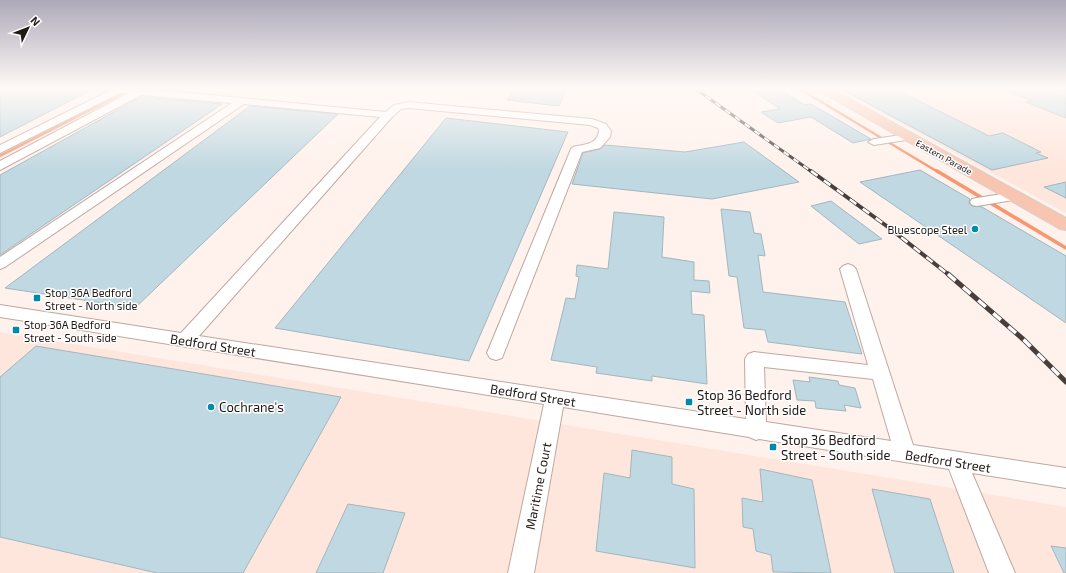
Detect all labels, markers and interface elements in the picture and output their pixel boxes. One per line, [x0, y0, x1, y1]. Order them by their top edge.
north arrow [8, 8, 48, 48]
text: N [28, 13, 43, 28]
street label: Eastern Parade [914, 137, 974, 177]
place label: Bluescope Steel [887, 223, 968, 236]
marker: Bluescope Steel [970, 224, 980, 234]
place label: Stop 36A Bedford Street - North side [45, 286, 137, 312]
marker: Stop 36A Bedford Street - North side [32, 293, 42, 303]
place label: Stop 36A Bedford Street - South side [24, 318, 117, 344]
marker: Stop 36A Bedford Street - South side [11, 325, 21, 335]
street label: Bedford Street [169, 330, 257, 360]
street label: Bedford Street [489, 380, 577, 410]
place label: Stop 36 Bedford Street - North side [697, 387, 806, 418]
marker: Stop 36 Bedford Street - North side [684, 397, 694, 407]
place label: Cochrane's [219, 399, 284, 415]
marker: Cochrane's [206, 402, 216, 412]
place label: Stop 36 Bedford Street - South side [781, 432, 891, 463]
street label: Maritime Court [522, 441, 554, 531]
marker: Stop 36 Bedford Street - South side [768, 442, 778, 452]
street label: Bedford Street [904, 446, 992, 476]

